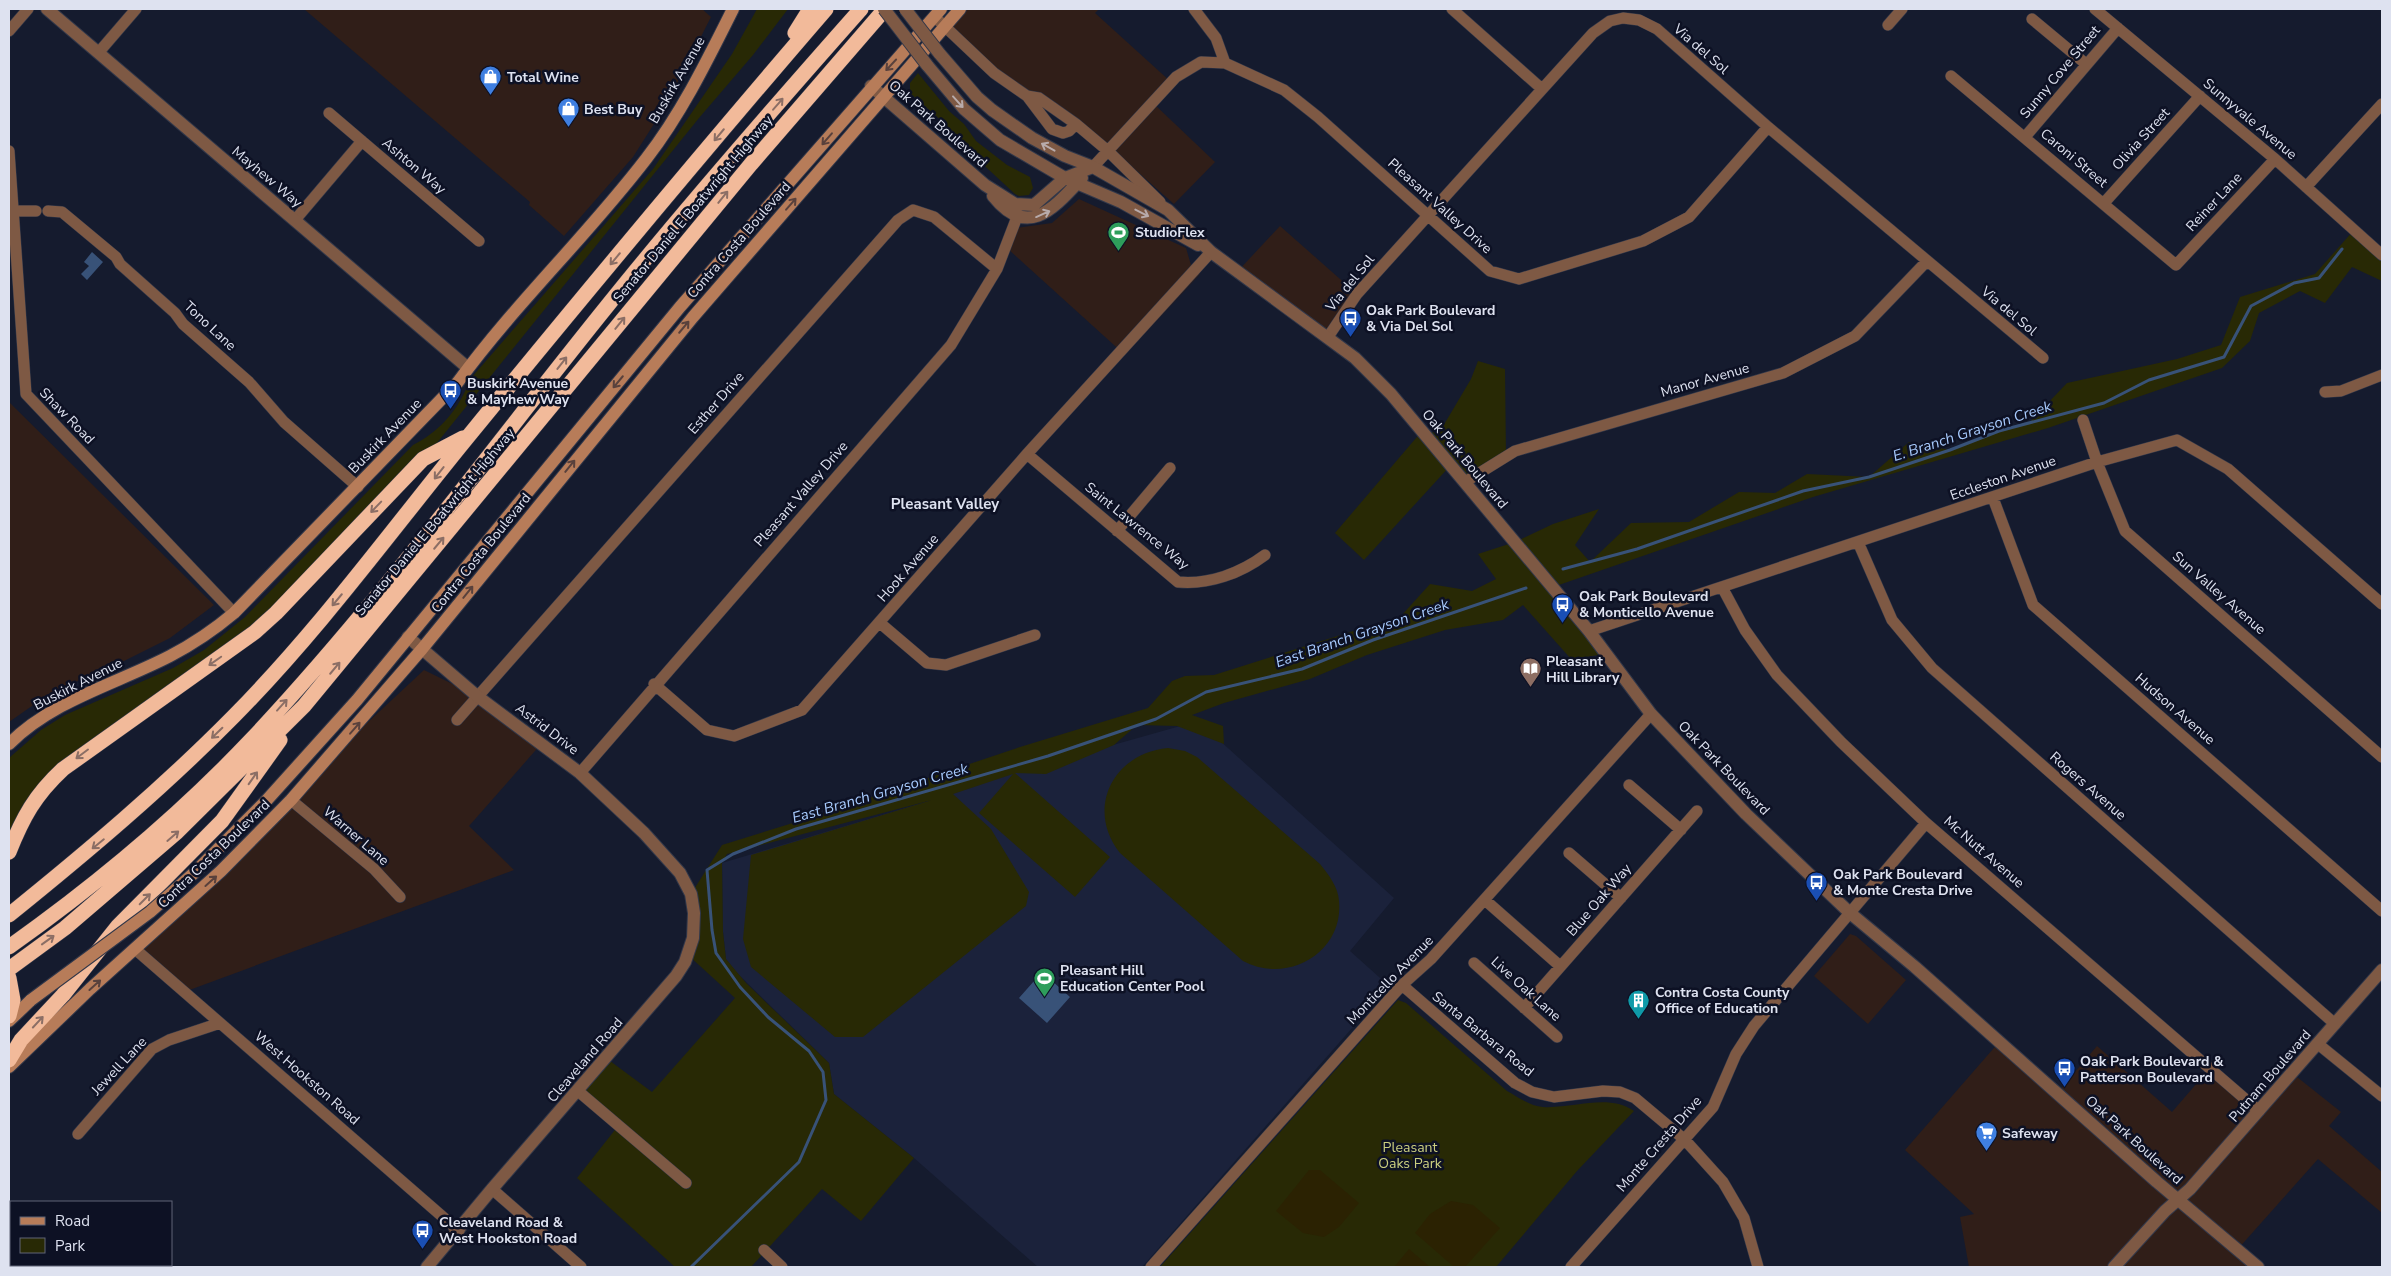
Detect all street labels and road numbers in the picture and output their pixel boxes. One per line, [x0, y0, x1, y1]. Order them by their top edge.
street label: Via del Sol [1668, 19, 1733, 79]
street label: Sunny Cove Street [2015, 21, 2105, 123]
street label: Buskirk Avenue [644, 33, 710, 127]
street label: Sunnyvale Avenue [2199, 74, 2301, 164]
street label: Oak Park Boulevard [885, 76, 991, 172]
street label: Olivia Street [2108, 104, 2174, 174]
street label: Senator Daniel E Boatwright Highway [609, 111, 778, 307]
street label: Caroni Street [2036, 124, 2112, 192]
street label: Ashton Way [378, 134, 451, 199]
street label: Mayhew Way [228, 142, 307, 213]
street label: Pleasant Valley Drive [1384, 154, 1496, 258]
street label: Reiner Lane [2182, 168, 2246, 236]
street label: Contra Costa Boulevard [683, 178, 795, 302]
street label: Via del Sol [1321, 250, 1379, 316]
street label: Via del Sol [1976, 281, 2042, 341]
street label: Tono Lane [180, 297, 240, 355]
street label: Manor Avenue [1658, 358, 1752, 402]
street label: Esther Drive [684, 368, 748, 438]
street label: Shaw Road [35, 384, 99, 448]
street label: Buskirk Avenue [344, 394, 426, 478]
street label: Oak Park Boulevard [1418, 405, 1512, 513]
street label: Senator Daniel E Boatwright Highway [351, 424, 520, 620]
street label: Pleasant Valley Drive [750, 437, 852, 551]
street label: Eccleston Avenue [1947, 451, 2059, 505]
street label: Saint Lawrence Way [1081, 478, 1194, 575]
street label: Contra Costa Boulevard [427, 489, 535, 617]
street label: Hook Avenue [873, 530, 943, 606]
street label: Sun Valley Avenue [2168, 547, 2270, 639]
street label: Buskirk Avenue [30, 653, 126, 715]
street label: Hudson Avenue [2131, 669, 2219, 749]
street label: Astrid Drive [511, 699, 583, 759]
street label: Oak Park Boulevard [1674, 717, 1774, 819]
street label: Rogers Avenue [2046, 747, 2130, 825]
street label: Contra Costa Boulevard [154, 795, 274, 913]
street label: Warner Lane [319, 802, 393, 870]
street label: Mc Nutt Avenue [1940, 812, 2028, 892]
street label: Blue Oak Way [1562, 859, 1636, 940]
street label: Monticello Avenue [1343, 931, 1437, 1029]
street label: Live Oak Lane [1487, 952, 1565, 1026]
street label: Santa Barbara Road [1428, 987, 1538, 1081]
street label: Cleaveland Road [543, 1014, 627, 1106]
street label: Putnam Boulevard [2225, 1026, 2315, 1126]
street label: West Hookston Road [250, 1027, 364, 1129]
street label: Jewell Lane [86, 1033, 151, 1100]
street label: Oak Park Boulevard [2081, 1091, 2187, 1189]
street label: Monte Cresta Drive [1612, 1092, 1706, 1196]

